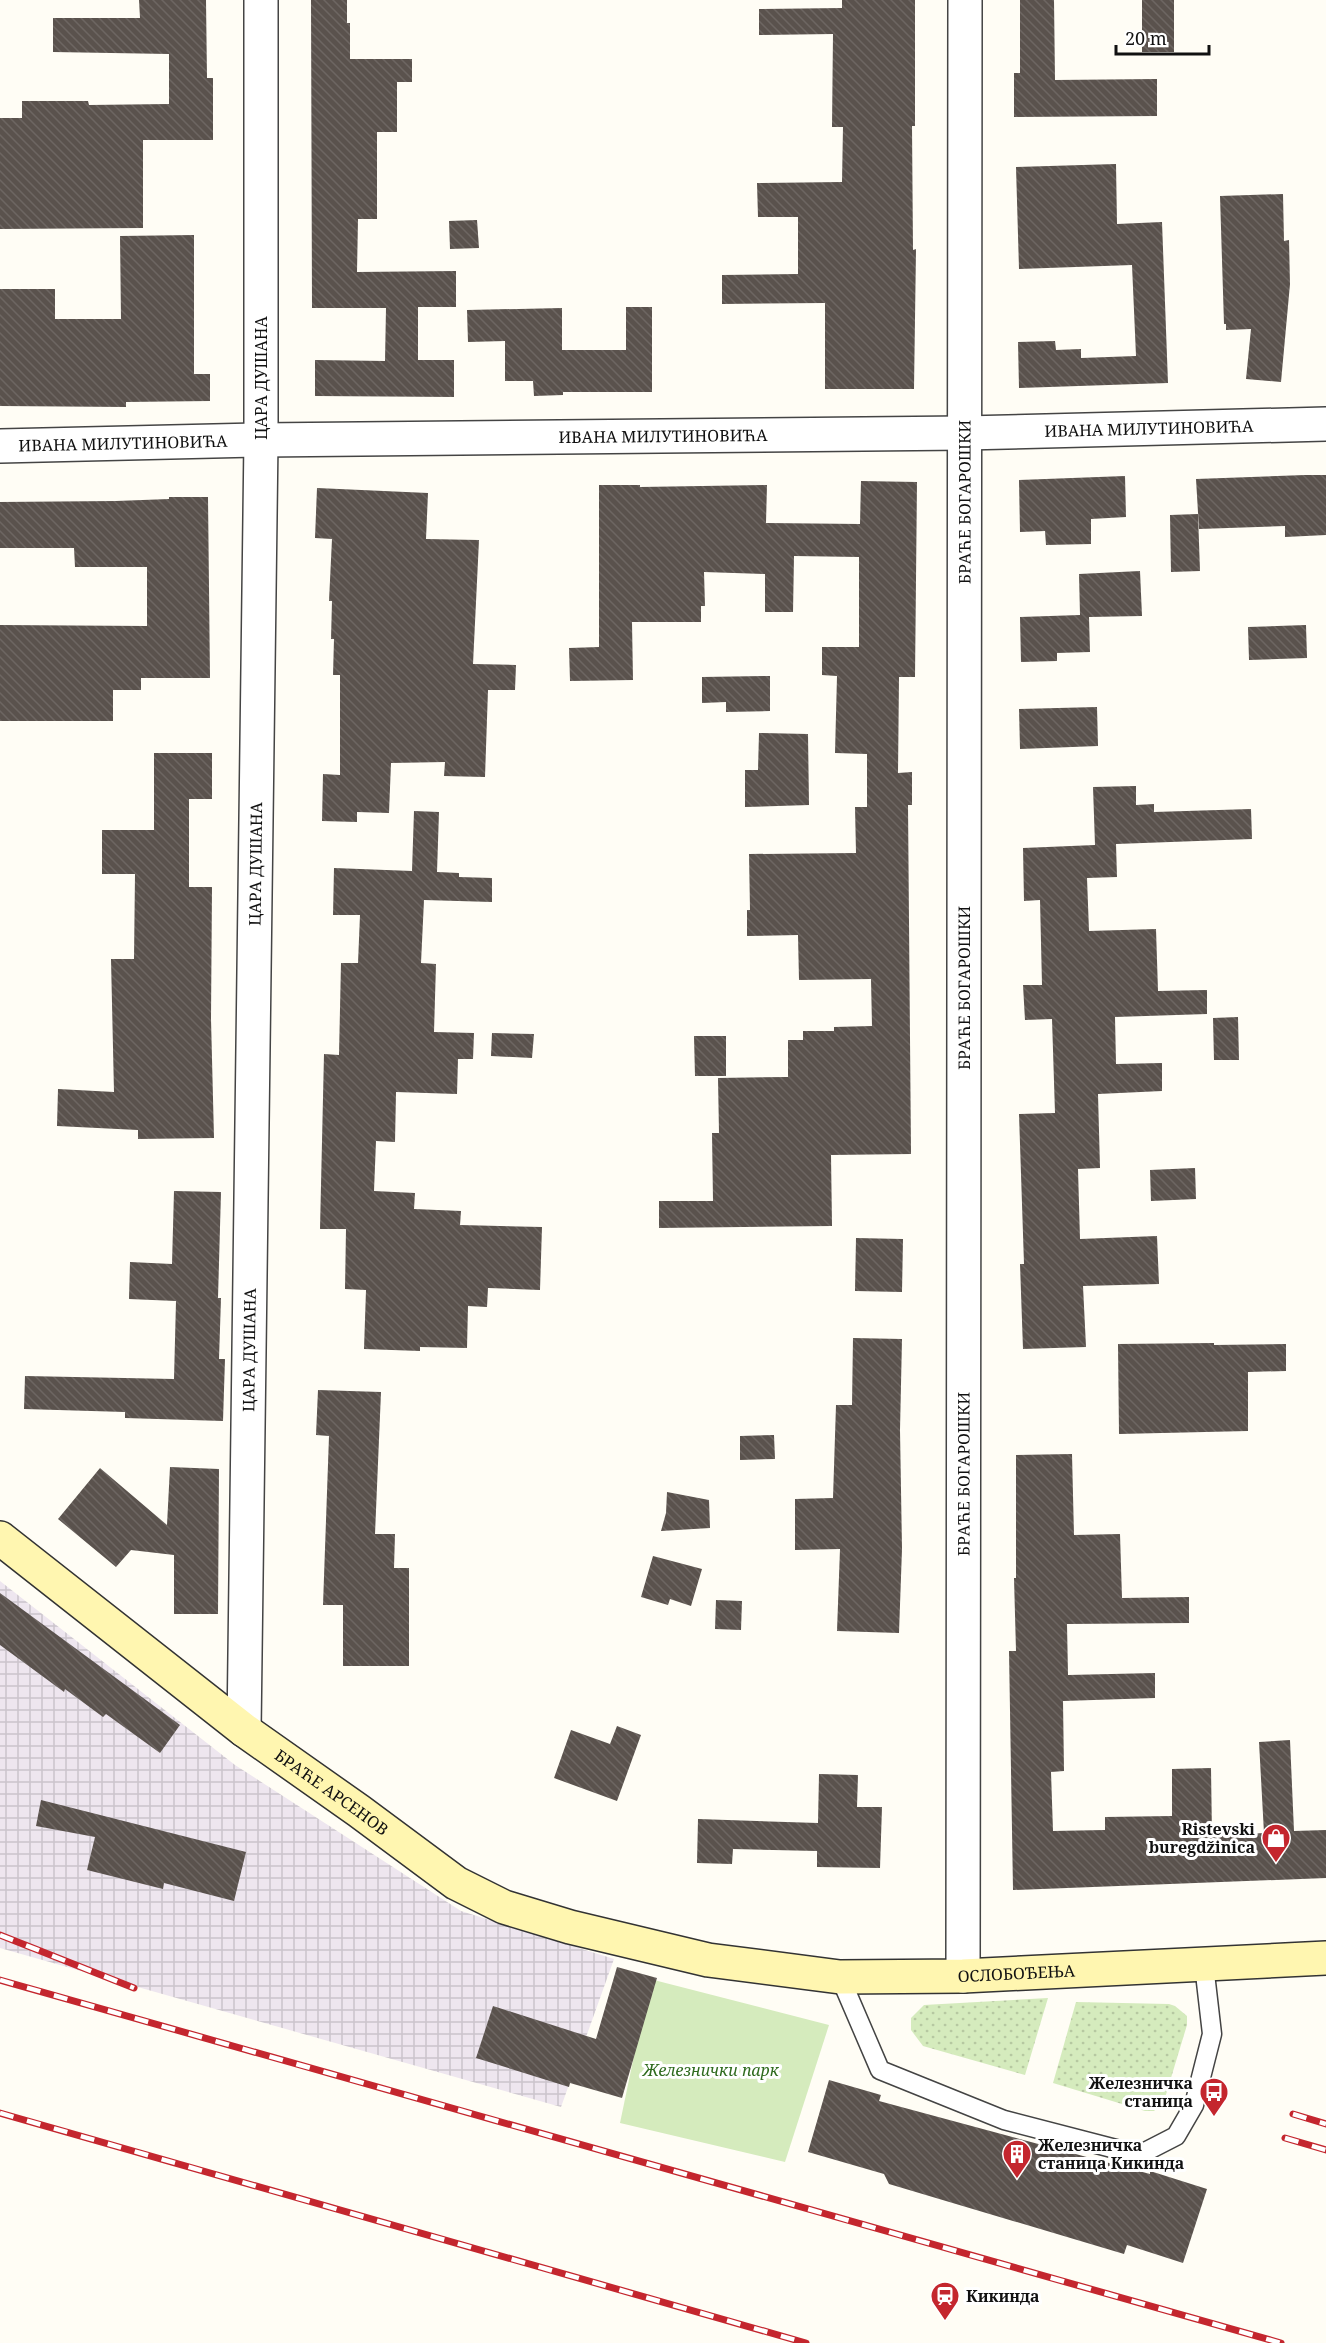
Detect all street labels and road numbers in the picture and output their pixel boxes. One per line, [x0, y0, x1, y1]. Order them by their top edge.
street label: ЦАРА ДУШАНА [250, 315, 272, 440]
street label: ИВАНА МИЛУТИНОВИЋА [1044, 415, 1254, 442]
street label: БРАЋЕ БОГАРОШКИ [953, 420, 976, 584]
street label: ИВАНА МИЛУТИНОВИЋА [558, 424, 768, 448]
street label: ИВАНА МИЛУТИНОВИЋА [18, 430, 228, 457]
street label: ЦАРА ДУШАНА [244, 801, 267, 926]
street label: БРАЋЕ БОГАРОШКИ [953, 906, 975, 1070]
street label: ЦАРА ДУШАНА [237, 1287, 261, 1412]
street label: БРАЋЕ БОГАРОШКИ [952, 1392, 975, 1556]
street label: БРАЋЕ АРСЕНОВ [270, 1744, 393, 1840]
street label: ОСЛОБОЂЕЊА [957, 1959, 1076, 1987]

